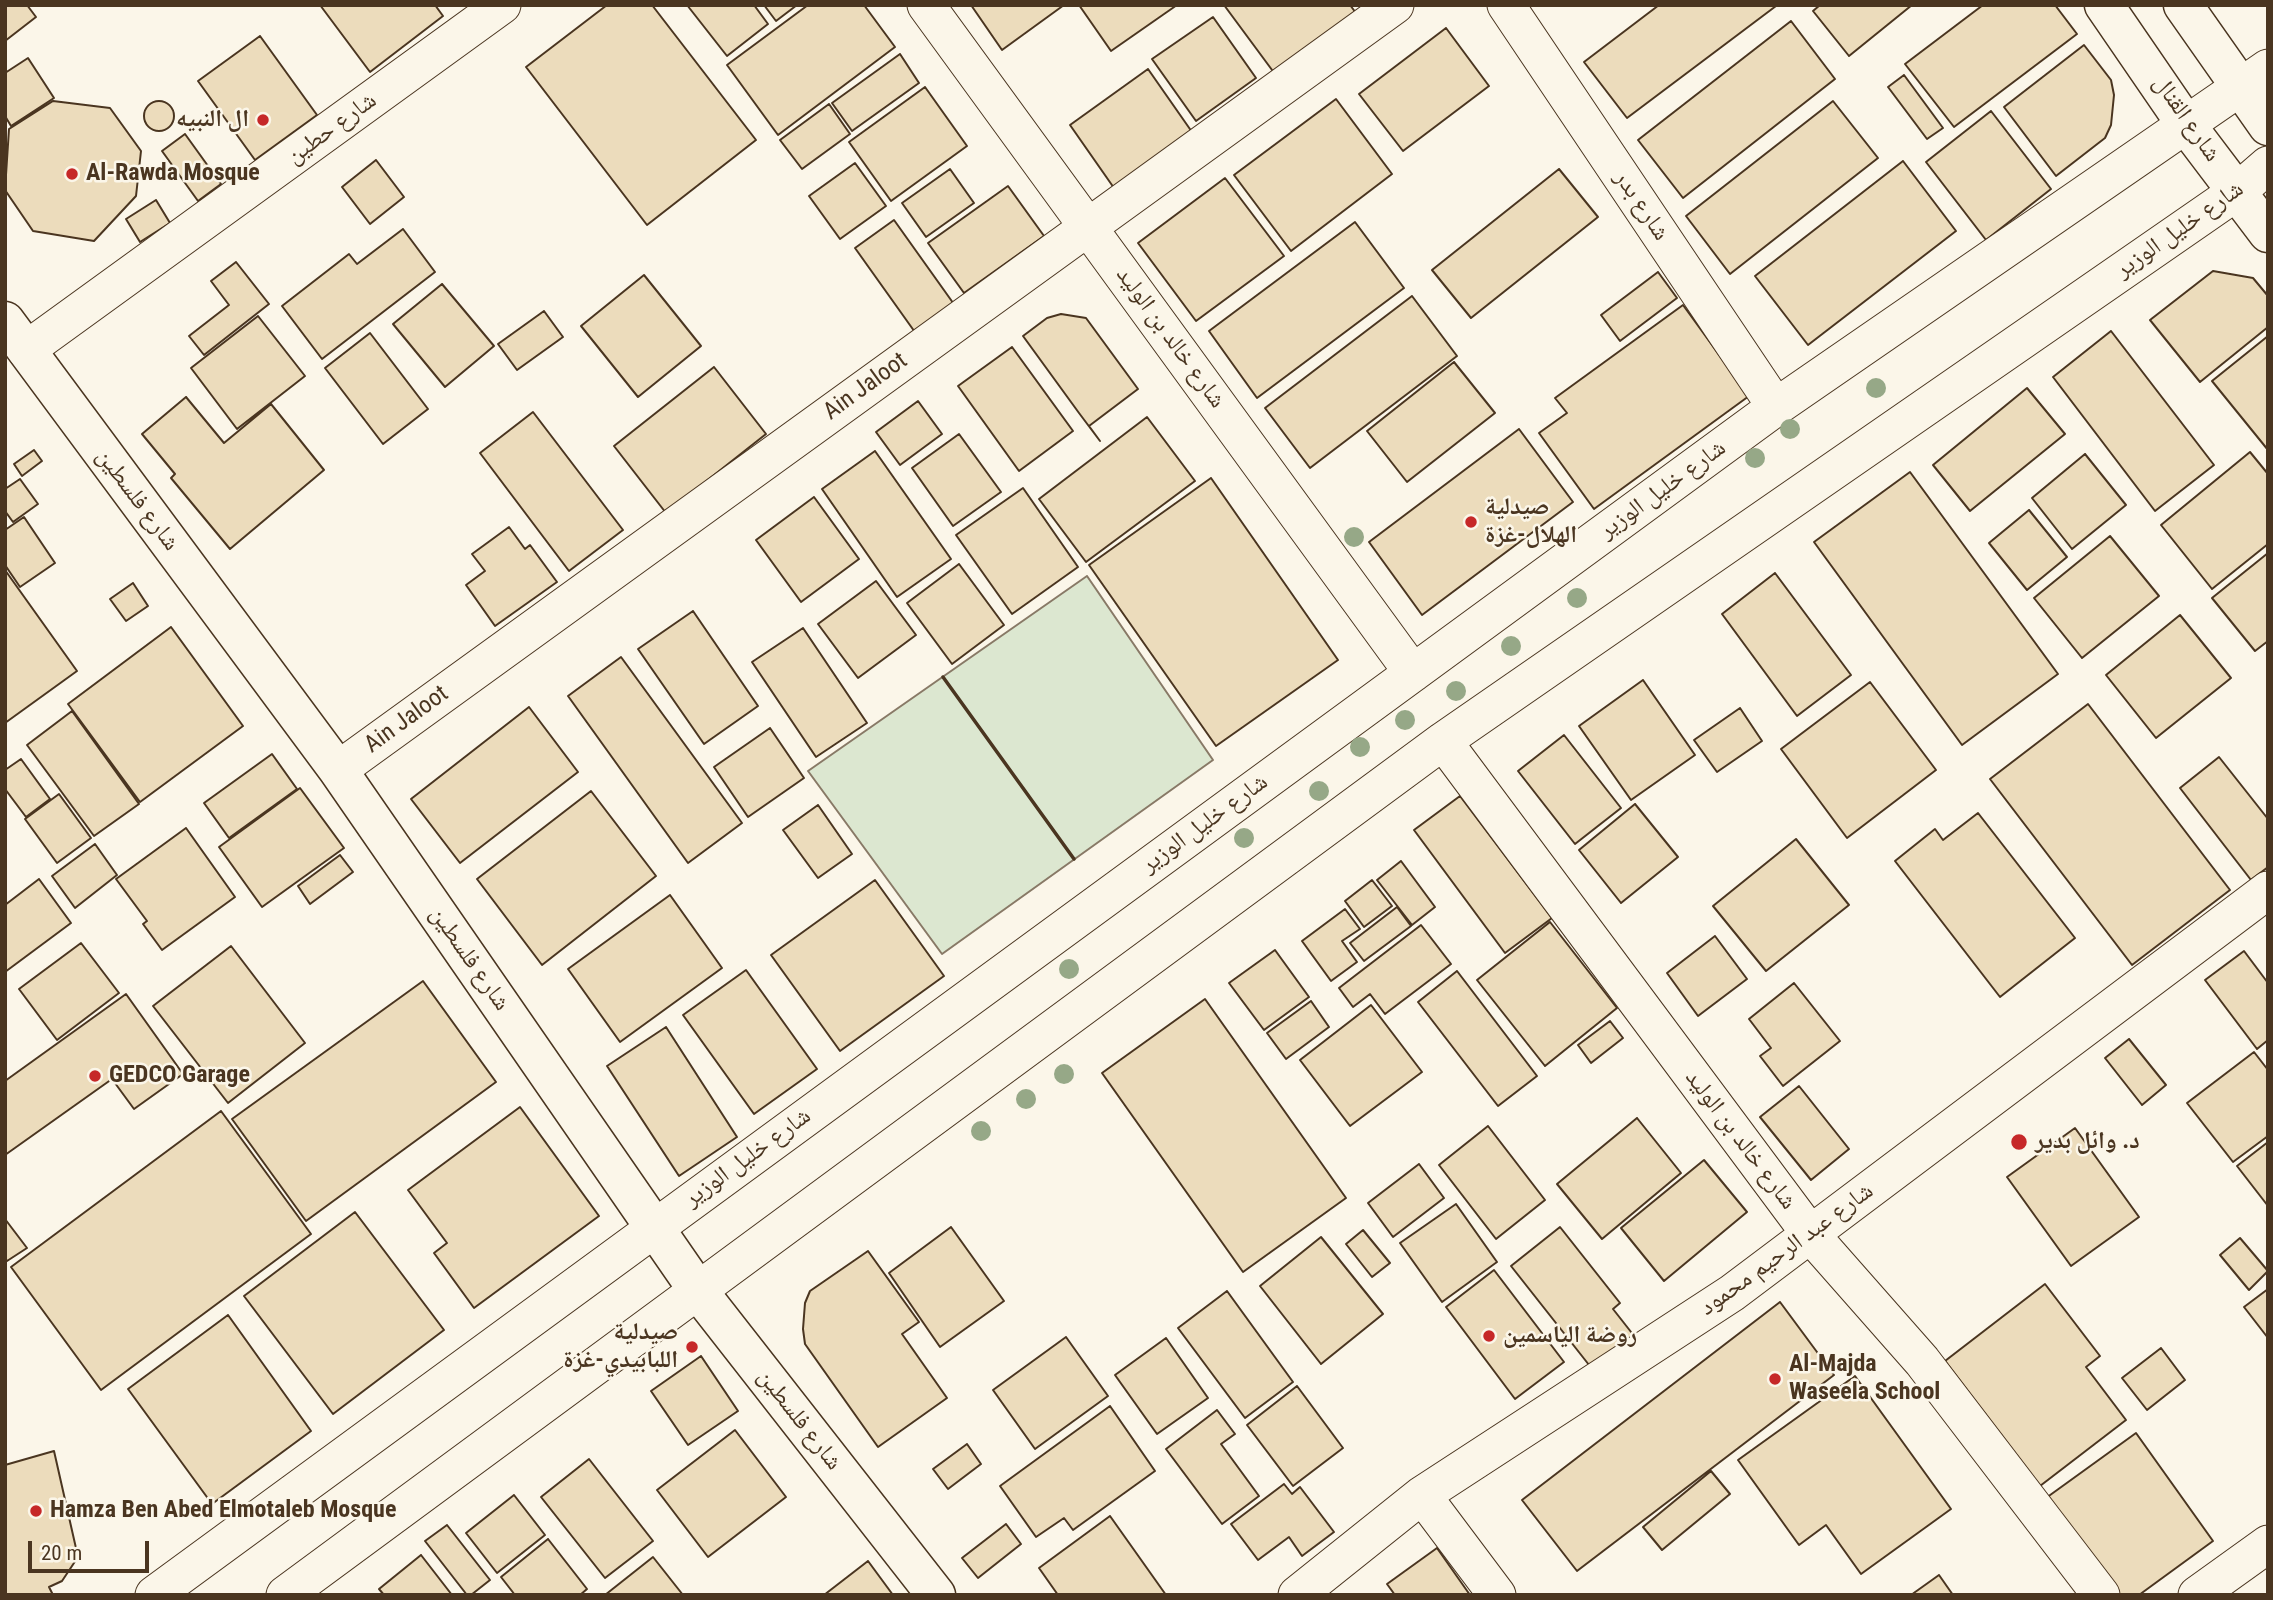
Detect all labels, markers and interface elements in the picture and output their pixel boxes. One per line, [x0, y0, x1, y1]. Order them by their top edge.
street label: شارع القنال [2146, 70, 2226, 168]
street label: شارع حطين [281, 87, 383, 171]
place label: ال النبيه [176, 106, 249, 134]
marker: ال النبيه [255, 112, 271, 128]
place label: Al-Rawda Mosque [86, 160, 260, 188]
street label: شارع بدر [1607, 165, 1675, 247]
marker: Al-Rawda Mosque [64, 166, 80, 182]
street label: شارع خليل الوزير [2110, 175, 2250, 285]
street label: شارع خالد بن الوليد [1109, 262, 1231, 414]
street label: Ain Jaloot [819, 347, 913, 427]
street label: شارع خليل الوزير [1594, 434, 1732, 546]
street label: شارع فلسطين [89, 443, 185, 557]
place label: صيدلية الهلال-غزة [1485, 494, 1577, 550]
marker: صيدلية الهلال-غزة [1463, 514, 1479, 530]
street label: Ain Jaloot [360, 680, 454, 760]
street label: شارع خليل الوزير [1136, 768, 1274, 880]
street label: شارع فلسطين [423, 901, 515, 1017]
place label: GEDCO Garage [109, 1062, 250, 1090]
street label: شارع خالد بن الوليد [1678, 1064, 1802, 1216]
marker: GEDCO Garage [87, 1068, 103, 1084]
street label: شارع خليل الوزير [679, 1102, 817, 1214]
place label: د. وائل بدير [2035, 1128, 2140, 1156]
marker: د. وائل بدير [2009, 1132, 2029, 1152]
street label: شارع عبد الرحيم محمود [1695, 1177, 1879, 1323]
place label: صيدلية اللبابيدي-غزة [563, 1319, 678, 1375]
place label: روضة الياسمين [1503, 1322, 1637, 1350]
marker: روضة الياسمين [1481, 1328, 1497, 1344]
marker: صيدلية اللبابيدي-غزة [684, 1339, 700, 1355]
place label: Al-Majda Waseela School [1789, 1351, 1940, 1407]
street label: شارع فلسطين [750, 1364, 848, 1476]
marker: Al-Majda Waseela School [1767, 1371, 1783, 1387]
place label: Hamza Ben Abed Elmotaleb Mosque [50, 1497, 396, 1525]
marker: Hamza Ben Abed Elmotaleb Mosque [28, 1503, 44, 1519]
scale bar [32, 1526, 152, 1570]
text: 20 m [41, 1541, 82, 1565]

